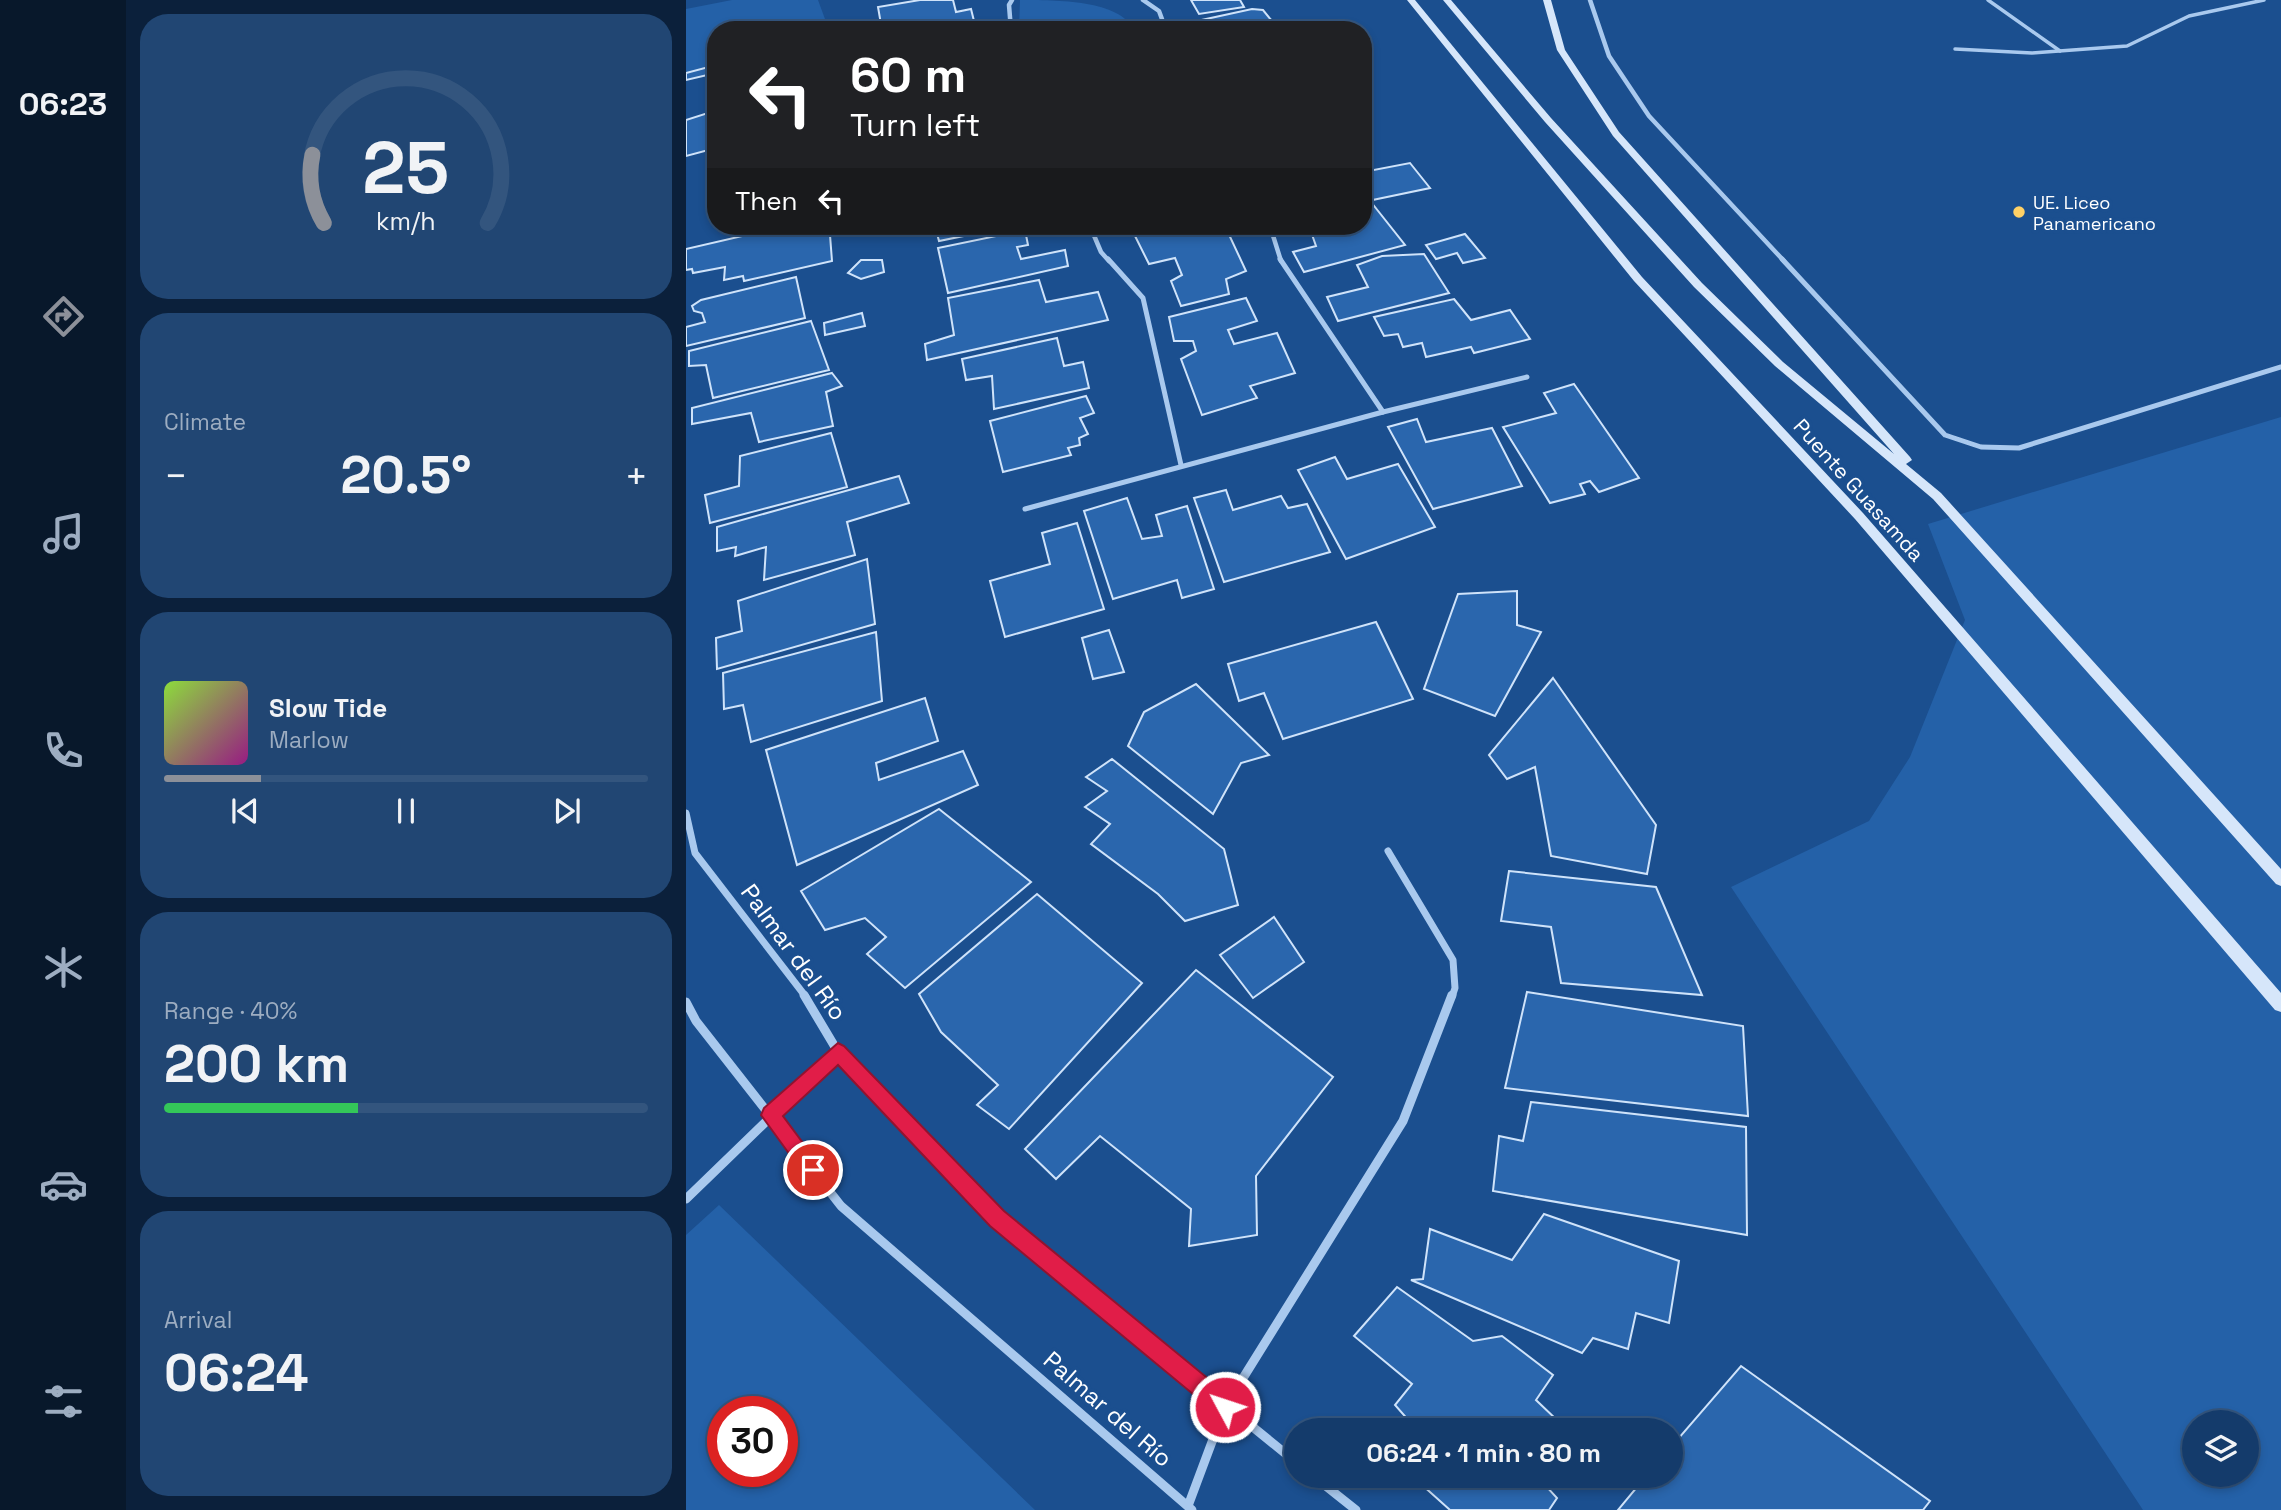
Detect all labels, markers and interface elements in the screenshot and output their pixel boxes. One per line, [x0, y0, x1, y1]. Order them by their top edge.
text: 60 m [850, 44, 966, 106]
icon: left [735, 49, 826, 140]
text: 06:23 [19, 84, 107, 124]
text: Turn left [850, 105, 980, 145]
text: 25 [363, 121, 449, 214]
icon: left [812, 182, 850, 220]
text: Then [735, 184, 798, 218]
place label: UE. Liceo Panamericano [2033, 191, 2156, 235]
text: km/h [376, 204, 436, 236]
marker: UE. Liceo Panamericano [2011, 204, 2027, 220]
icon: directions [39, 292, 88, 341]
text: Climate [164, 407, 246, 437]
street label: Puente Guasamda [1788, 413, 1930, 567]
text: 20.5° [340, 442, 472, 508]
text: − [164, 452, 188, 500]
text: + [624, 452, 648, 500]
icon: music [39, 509, 88, 558]
text: Slow Tide [269, 691, 387, 725]
text: Marlow [269, 725, 349, 755]
icon: phone [39, 726, 88, 775]
icon: previous [226, 792, 264, 830]
icon: pause [387, 792, 425, 830]
icon: next [548, 792, 586, 830]
street label: Palmar del Río [734, 878, 854, 1026]
icon: climate [39, 943, 88, 992]
text: Range · 40% [164, 996, 297, 1026]
text: 200 km [164, 1031, 349, 1097]
pin [783, 1140, 843, 1200]
icon: arrive [794, 1151, 832, 1189]
icon: car [39, 1160, 88, 1209]
text: Arrival [164, 1305, 232, 1335]
text: 06:24 [164, 1340, 308, 1406]
street label: Palmar del Río [1037, 1344, 1179, 1474]
position arrow [1188, 1370, 1262, 1444]
icon: filters [39, 1377, 88, 1426]
speed limit sign: 30 [707, 1396, 798, 1487]
map controls [2182, 1410, 2259, 1487]
button: layers [2182, 1410, 2259, 1487]
text: 06:24 · 1 min · 80 m [1366, 1436, 1601, 1470]

